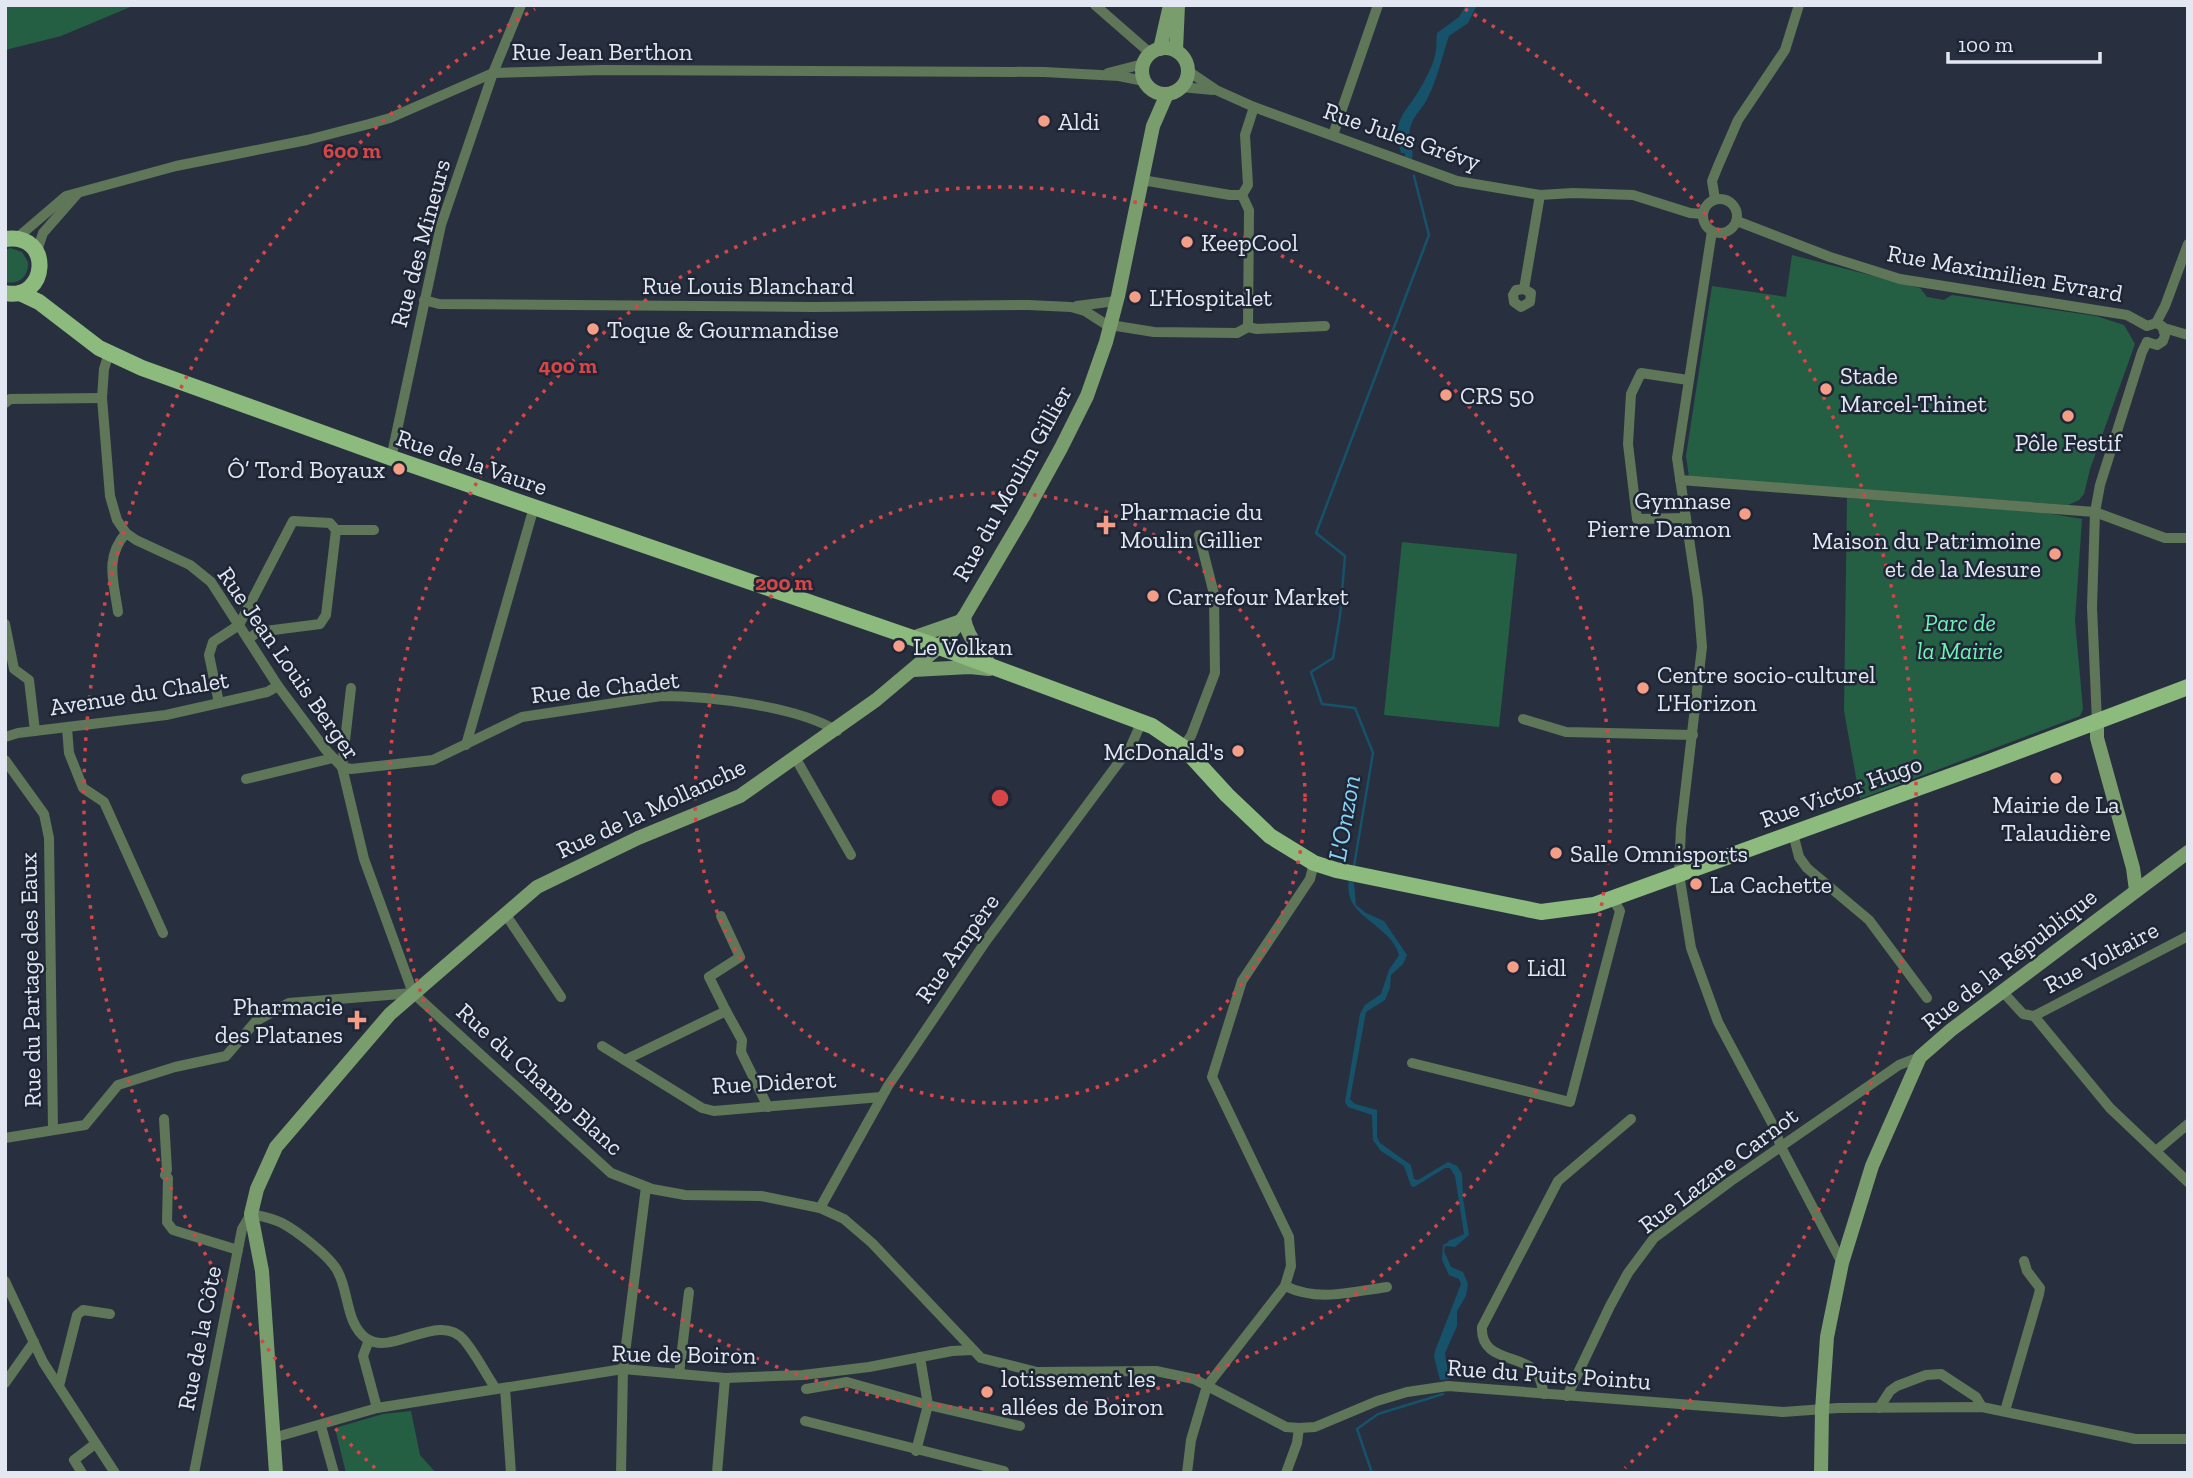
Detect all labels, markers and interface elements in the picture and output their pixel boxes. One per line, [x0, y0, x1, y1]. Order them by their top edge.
scale bar [1948, 21, 2100, 65]
text: 100 m [1958, 32, 2013, 57]
street label: Rue Jean Berthon [511, 37, 693, 66]
street label: Rue Jules Grévy [1320, 96, 1485, 177]
place label: Aldi [1058, 107, 1100, 136]
marker: Aldi [1036, 113, 1052, 129]
text: 600 m [323, 138, 381, 163]
street label: Rue des Mineurs [384, 156, 456, 330]
place label: KeepCool [1201, 228, 1298, 257]
marker: KeepCool [1179, 234, 1195, 250]
street label: Rue Maximilien Evrard [1885, 238, 2125, 308]
street label: Rue Louis Blanchard [642, 271, 854, 300]
place label: L'Hospitalet [1149, 283, 1272, 312]
marker: L'Hospitalet [1127, 289, 1143, 305]
place label: Toque & Gourmandise [607, 315, 839, 344]
marker: Toque & Gourmandise [585, 321, 601, 337]
text: 400 m [539, 353, 598, 378]
place label: Stade Marcel-Thinet [1840, 361, 1987, 418]
street label: Rue du Moulin Gillier [946, 380, 1078, 586]
place label: CRS 50 [1460, 381, 1535, 410]
marker: Stade Marcel-Thinet [1818, 381, 1834, 397]
marker: CRS 50 [1438, 387, 1454, 403]
marker: Pôle Festif [2060, 408, 2076, 424]
street label: Rue de la Vaure [393, 423, 551, 501]
place label: Pôle Festif [2015, 428, 2124, 457]
place label: Ô’ Tord Boyaux [227, 455, 385, 484]
marker: Ô’ Tord Boyaux [391, 461, 407, 477]
place label: Gymnase Pierre Damon [1587, 486, 1731, 543]
place label: Pharmacie du Moulin Gillier [1120, 497, 1263, 554]
marker: Gymnase Pierre Damon [1737, 506, 1753, 522]
marker: Pharmacie du Moulin Gillier [1098, 517, 1114, 533]
place label: Maison du Patrimoine et de la Mesure [1812, 526, 2041, 583]
marker: Maison du Patrimoine et de la Mesure [2047, 546, 2063, 562]
street label: Rue Jean Louis Berger [211, 561, 367, 765]
text: 200 m [755, 570, 813, 595]
place label: Carrefour Market [1167, 582, 1349, 611]
marker: Carrefour Market [1145, 588, 1161, 604]
park label: Parc de la Mairie [1917, 608, 2003, 665]
place label: Le Volkan [913, 632, 1013, 661]
marker: Le Volkan [891, 638, 907, 654]
place label: Centre socio-culturel L'Horizon [1657, 660, 1876, 717]
street label: Avenue du Chalet [48, 665, 231, 721]
street label: Rue de Chadet [529, 665, 681, 709]
marker: Centre socio-culturel L'Horizon [1635, 680, 1651, 696]
place label: McDonald's [1104, 737, 1224, 766]
marker: McDonald's [1230, 743, 1246, 759]
street label: Rue Victor Hugo [1756, 748, 1926, 834]
street label: Rue de la Mollanche [552, 752, 750, 864]
marker: Mairie de La Talaudière [2048, 770, 2064, 786]
water label: L'Onzon [1321, 773, 1367, 863]
centre of rings [988, 786, 1012, 810]
place label: Mairie de La Talaudière [1992, 790, 2120, 847]
place label: Salle Omnisports [1570, 839, 1748, 868]
marker: Salle Omnisports [1548, 845, 1564, 861]
street label: Rue du Partage des Eaux [13, 852, 47, 1108]
place label: La Cachette [1710, 870, 1832, 899]
marker: La Cachette [1688, 876, 1704, 892]
street label: Rue de la République [1916, 882, 2102, 1036]
street label: Rue Ampère [909, 888, 1005, 1008]
street label: Rue Voltaire [2039, 915, 2163, 999]
place label: Lidl [1527, 953, 1566, 982]
marker: Lidl [1505, 959, 1521, 975]
place label: Pharmacie des Platanes [215, 992, 343, 1049]
street label: Rue du Champ Blanc [451, 997, 629, 1161]
marker: Pharmacie des Platanes [349, 1012, 365, 1028]
street label: Rue Diderot [711, 1064, 837, 1100]
street label: Rue Lazare Carnot [1633, 1101, 1803, 1239]
street label: Rue de la Côte [171, 1263, 227, 1413]
street label: Rue de Boiron [611, 1338, 757, 1370]
street label: Rue du Puits Pointu [1446, 1352, 1652, 1396]
place label: lotissement les allées de Boiron [1001, 1364, 1164, 1421]
marker: lotissement les allées de Boiron [979, 1384, 995, 1400]

